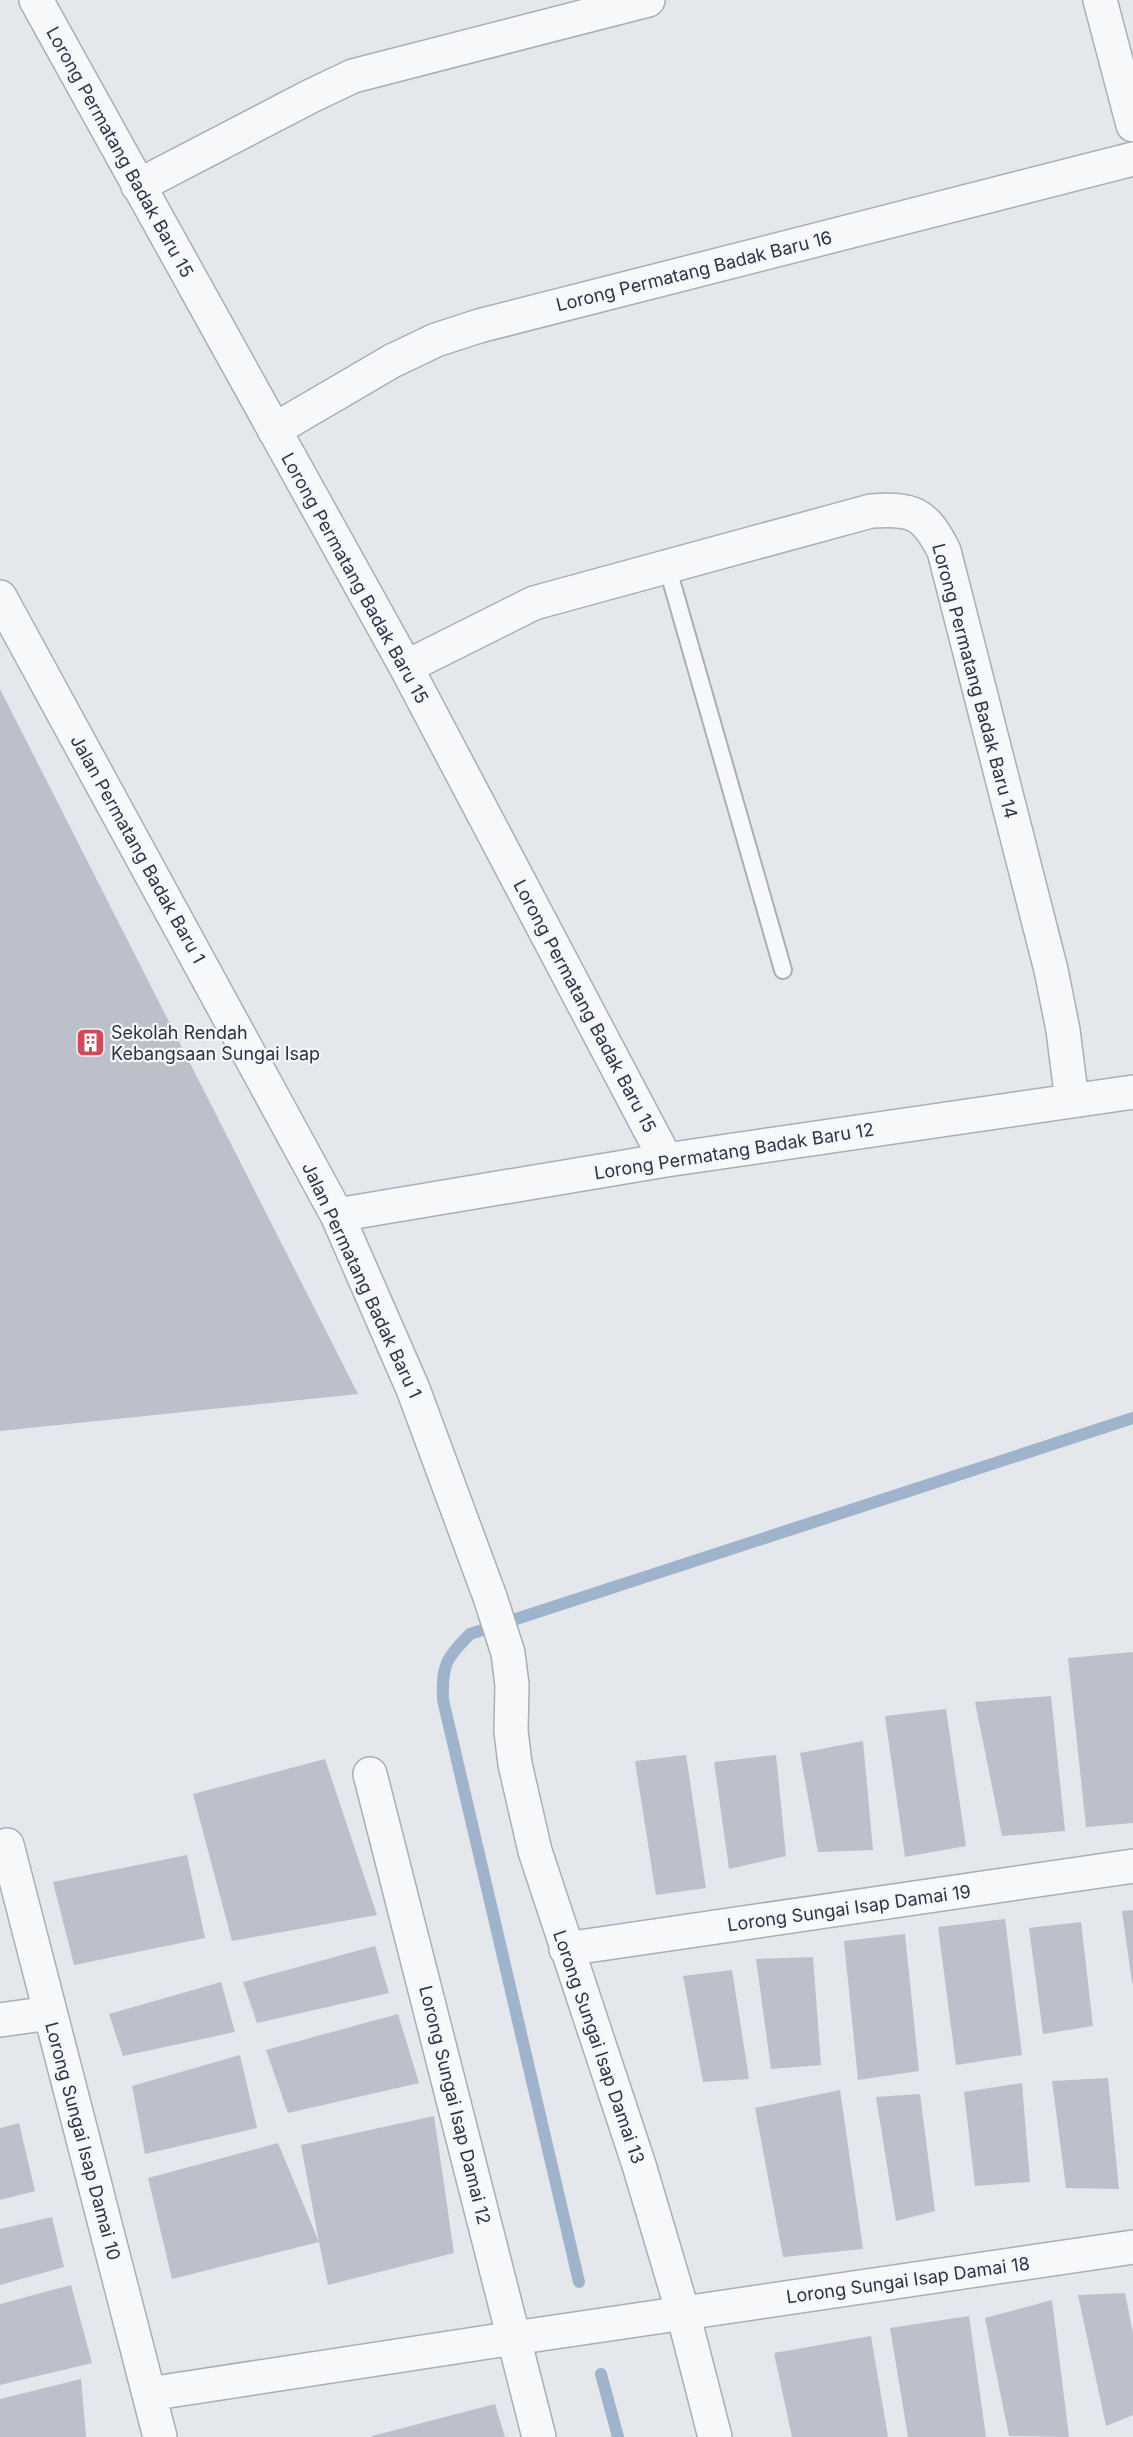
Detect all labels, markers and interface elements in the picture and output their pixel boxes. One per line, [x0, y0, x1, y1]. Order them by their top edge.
street label: Lorong Permatang Badak Baru 15 [42, 23, 198, 281]
street label: Lorong Permatang Badak Baru 16 [554, 227, 834, 315]
street label: Lorong Permatang Badak Baru 15 [277, 449, 433, 707]
street label: Lorong Permatang Badak Baru 14 [928, 541, 1022, 821]
street label: Jalan Permatang Badak Baru 1 [66, 731, 210, 967]
street label: Lorong Permatang Badak Baru 15 [509, 876, 661, 1136]
place label: Sekolah Rendah Kebangsaan Sungai Isap [111, 1022, 320, 1064]
building icon: Sekolah Rendah Kebangsaan Sungai Isap [74, 1026, 106, 1058]
street label: Lorong Permatang Badak Baru 12 [592, 1118, 876, 1184]
street label: Jalan Permatang Badak Baru 1 [298, 1159, 426, 1401]
street label: Lorong Sungai Isap Damai 19 [726, 1880, 972, 1936]
street label: Lorong Sungai Isap Damai 13 [549, 1927, 649, 2167]
street label: Lorong Sungai Isap Damai 12 [415, 1983, 495, 2227]
street label: Lorong Sungai Isap Damai 10 [41, 2019, 125, 2263]
street label: Lorong Sungai Isap Damai 18 [785, 2253, 1031, 2307]

